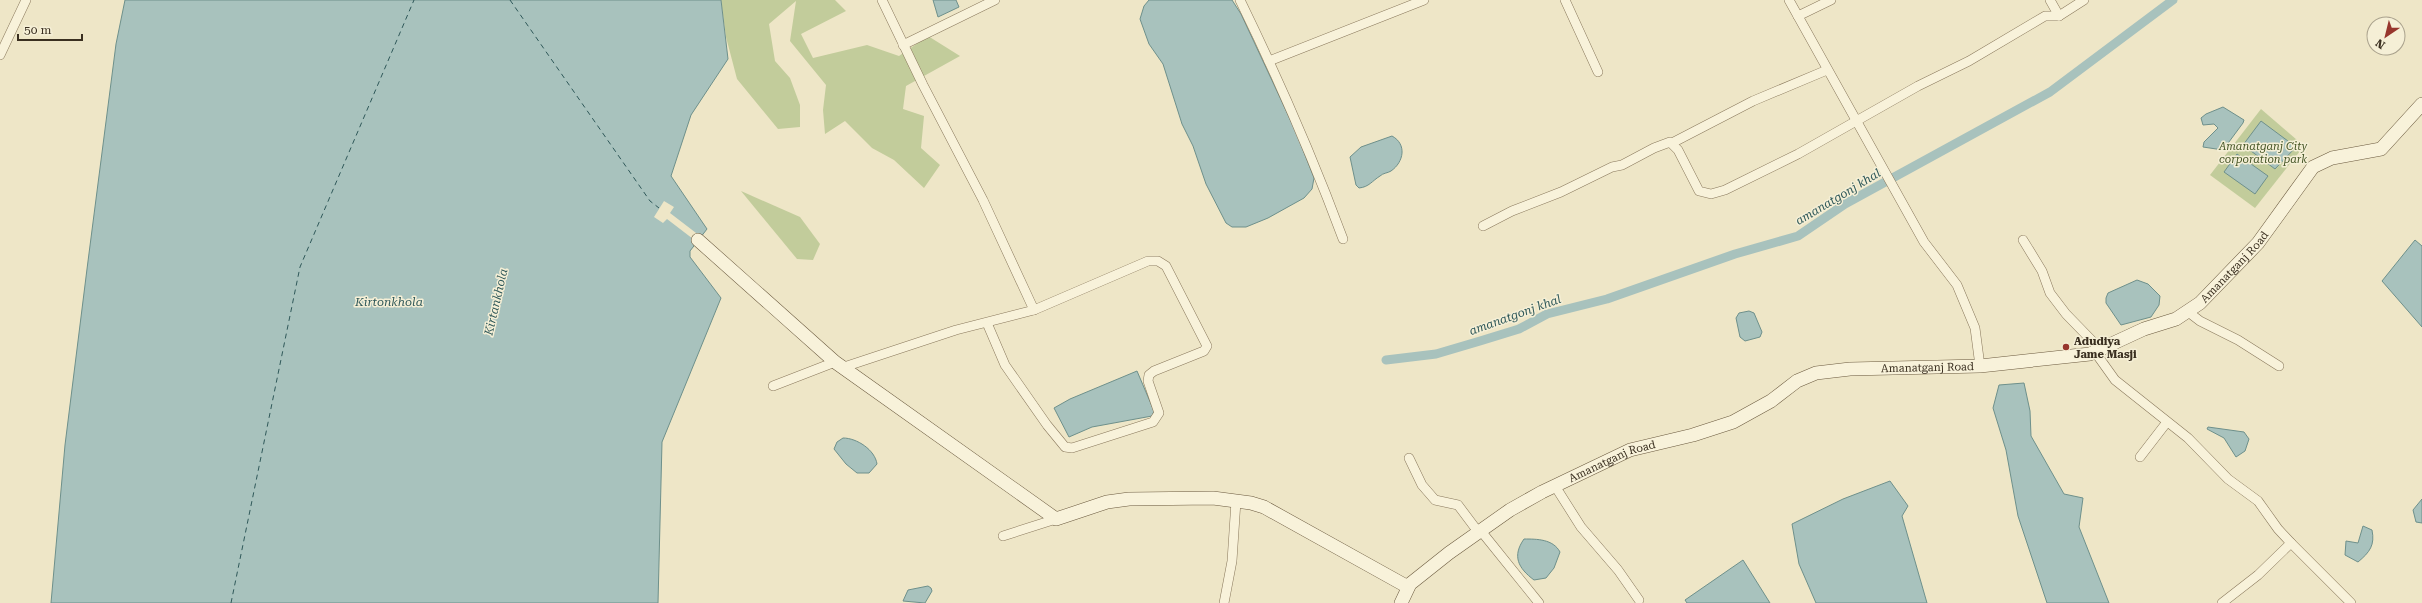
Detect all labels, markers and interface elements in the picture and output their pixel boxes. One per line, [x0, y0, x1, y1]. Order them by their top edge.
scale bar [18, 16, 82, 42]
north arrow [2366, 16, 2406, 56]
text: 50 m [24, 23, 51, 37]
text: N [2373, 36, 2388, 52]
park label: Amanatganj City corporation park [2218, 140, 2307, 166]
water label: amanatgonj khal [1793, 166, 1883, 228]
street label: Amanatganj Road [2198, 229, 2271, 305]
water label: Kirtankhola [481, 267, 510, 338]
water label: amanatgonj khal [1467, 292, 1563, 338]
water label: Kirtonkhola [354, 295, 423, 309]
place label: Adudiya Jame Masji [2074, 335, 2137, 361]
marker: Adudiya Jame Masji [2061, 342, 2071, 352]
street label: Amanatganj Road [1881, 360, 1974, 375]
street label: Amanatganj Road [1567, 438, 1657, 485]

